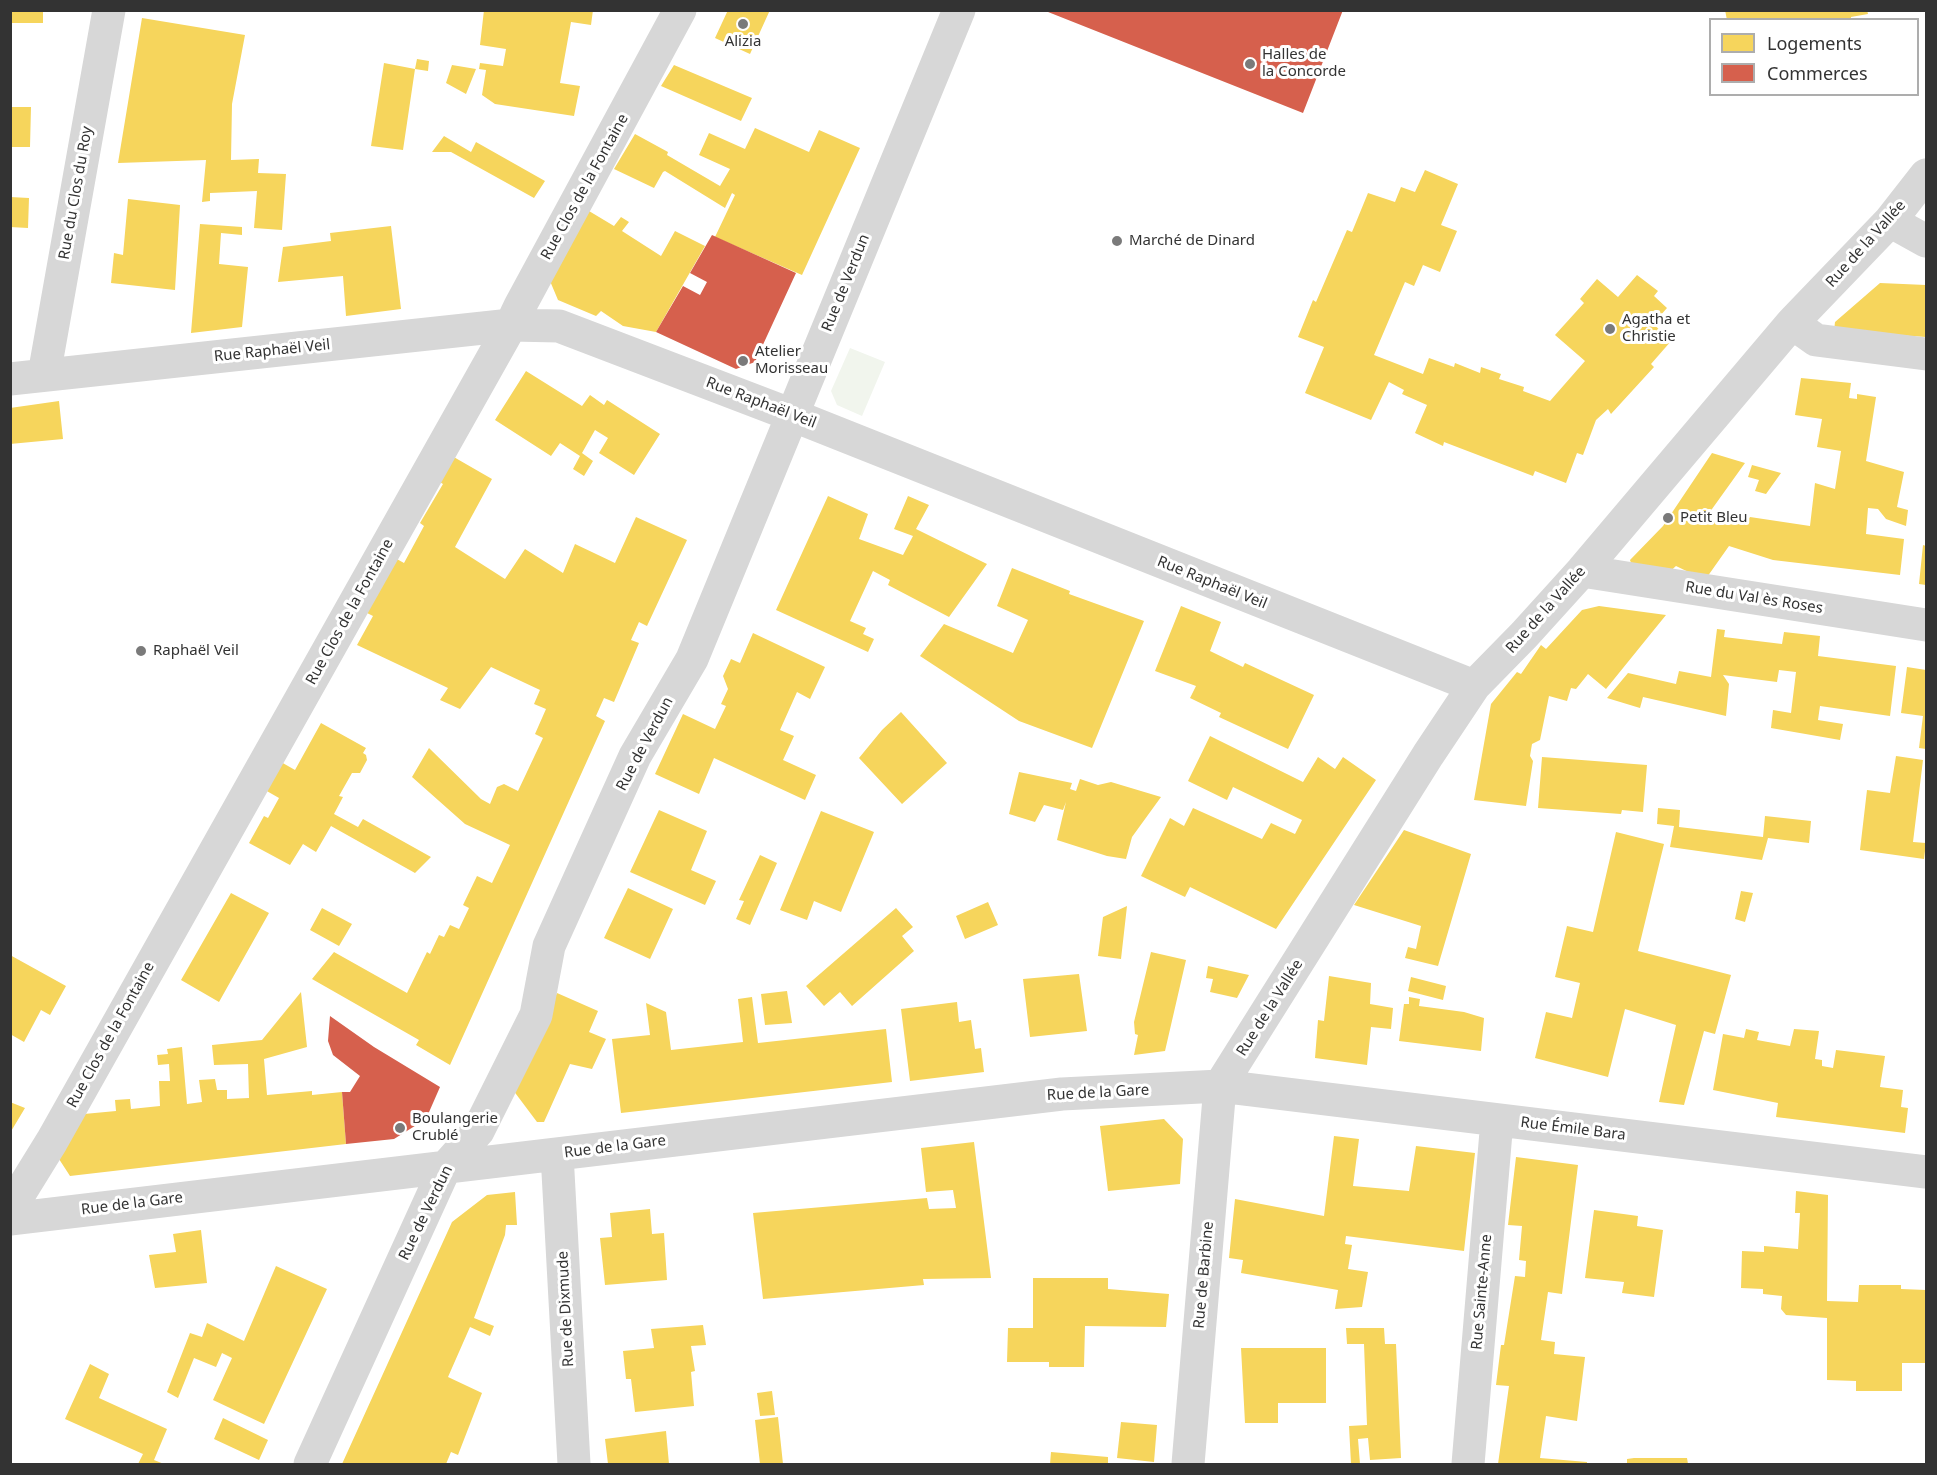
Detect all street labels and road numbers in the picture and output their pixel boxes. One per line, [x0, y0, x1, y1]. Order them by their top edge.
street label: Rue Clos de la Fontaine [537, 111, 633, 263]
street label: Rue du Clos du Roy [55, 125, 97, 261]
street label: Rue de la Vallée [1822, 197, 1910, 291]
street label: Rue de Verdun [818, 232, 874, 334]
street label: Rue Raphaël Veil [213, 336, 331, 366]
street label: Rue Raphaël Veil [703, 374, 819, 432]
street label: Rue Clos de la Fontaine [302, 536, 398, 688]
street label: Rue Raphaël Veil [1155, 553, 1269, 613]
street label: Rue de la Vallée [1502, 563, 1590, 657]
street label: Rue du Val ès Roses [1684, 578, 1824, 618]
street label: Rue de Verdun [613, 694, 677, 794]
street label: Rue de la Vallée [1233, 956, 1307, 1060]
street label: Rue Clos de la Fontaine [63, 959, 159, 1111]
street label: Rue de la Gare [1046, 1081, 1150, 1105]
street label: Rue Émile Bara [1519, 1114, 1627, 1144]
street label: Rue de la Gare [563, 1132, 667, 1162]
street label: Rue de Verdun [395, 1163, 457, 1263]
street label: Rue de la Gare [80, 1189, 184, 1219]
street label: Rue de Barbine [1190, 1221, 1218, 1329]
street label: Rue Sainte-Anne [1468, 1233, 1496, 1351]
street label: Rue de Dixmude [554, 1250, 578, 1368]

